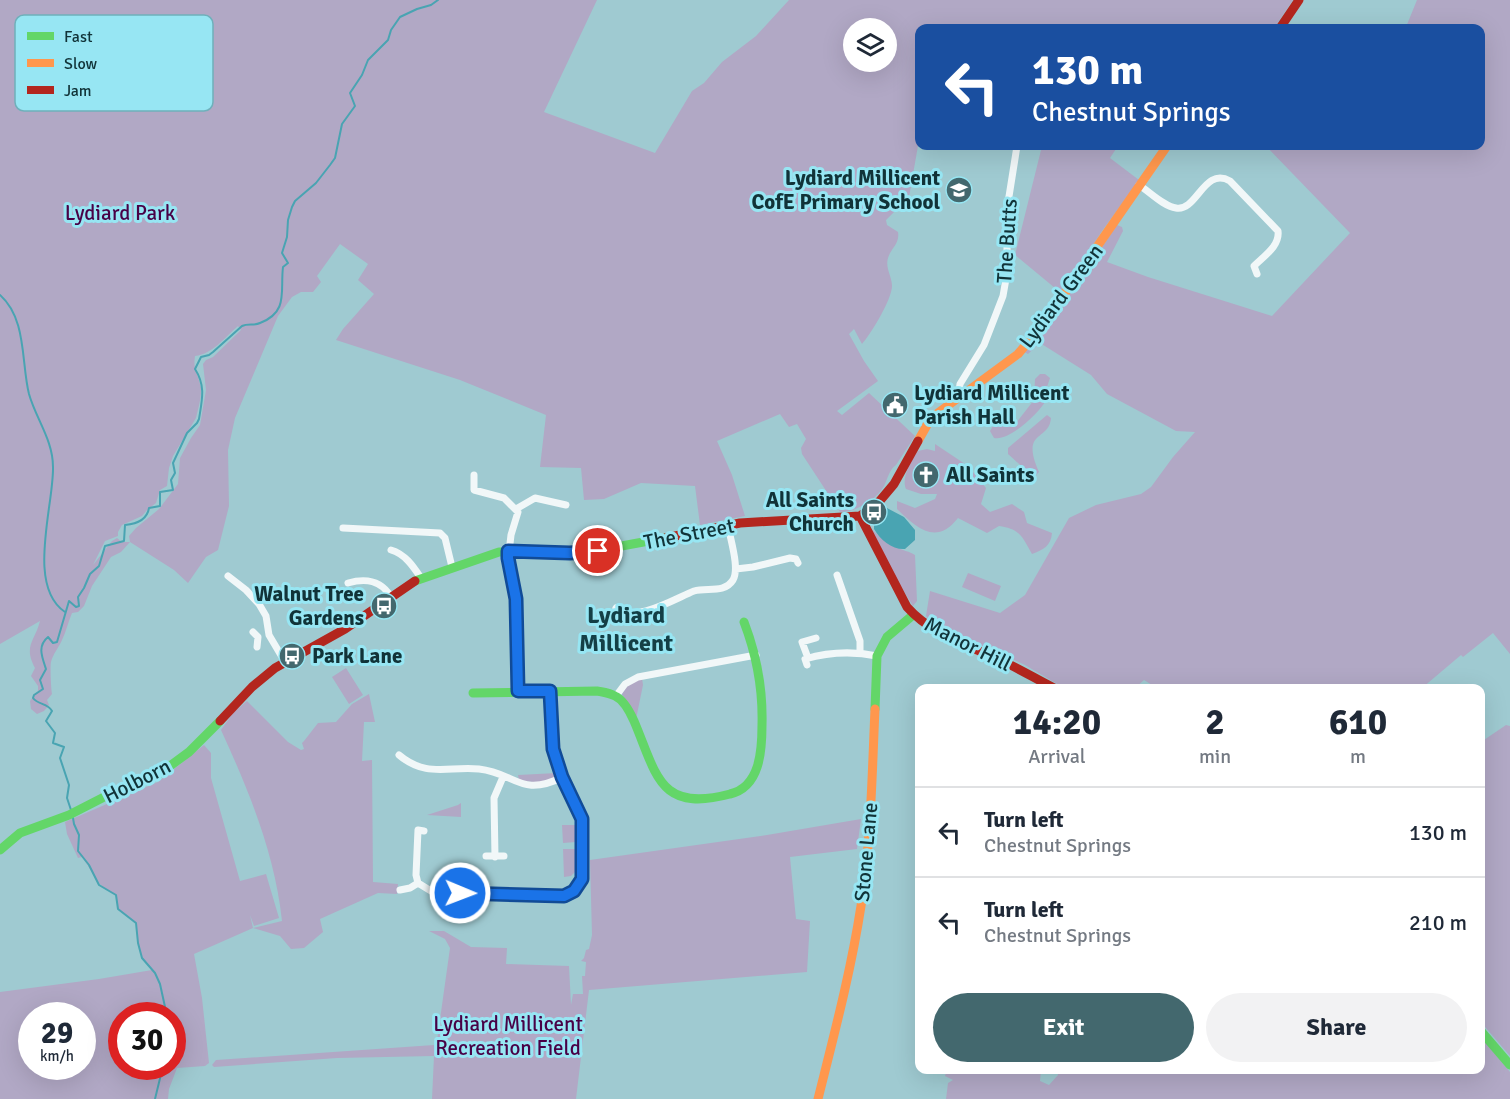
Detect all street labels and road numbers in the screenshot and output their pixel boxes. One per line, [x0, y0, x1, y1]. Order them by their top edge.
street label: The Butts [991, 198, 1023, 284]
street label: Lydiard Green [1013, 239, 1109, 353]
street label: The Street [642, 512, 736, 556]
street label: Manor Hill [920, 611, 1016, 677]
street label: Holborn [99, 753, 175, 809]
street label: Stone Lane [849, 801, 883, 903]

